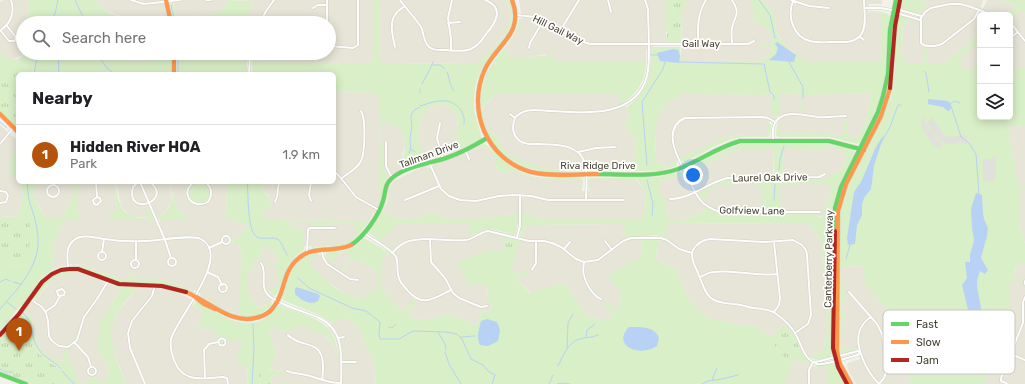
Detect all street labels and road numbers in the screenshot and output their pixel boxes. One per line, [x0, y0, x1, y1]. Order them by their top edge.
street label: Hill Gail Way [531, 13, 586, 48]
street label: Gail Way [682, 38, 721, 50]
street label: Tallman Drive [398, 139, 461, 171]
street label: Riva Ridge Drive [560, 160, 636, 172]
street label: Laurel Oak Drive [732, 171, 808, 185]
street label: Golfview Lane [719, 204, 785, 218]
street label: Canterberry Parkway [822, 209, 836, 308]

